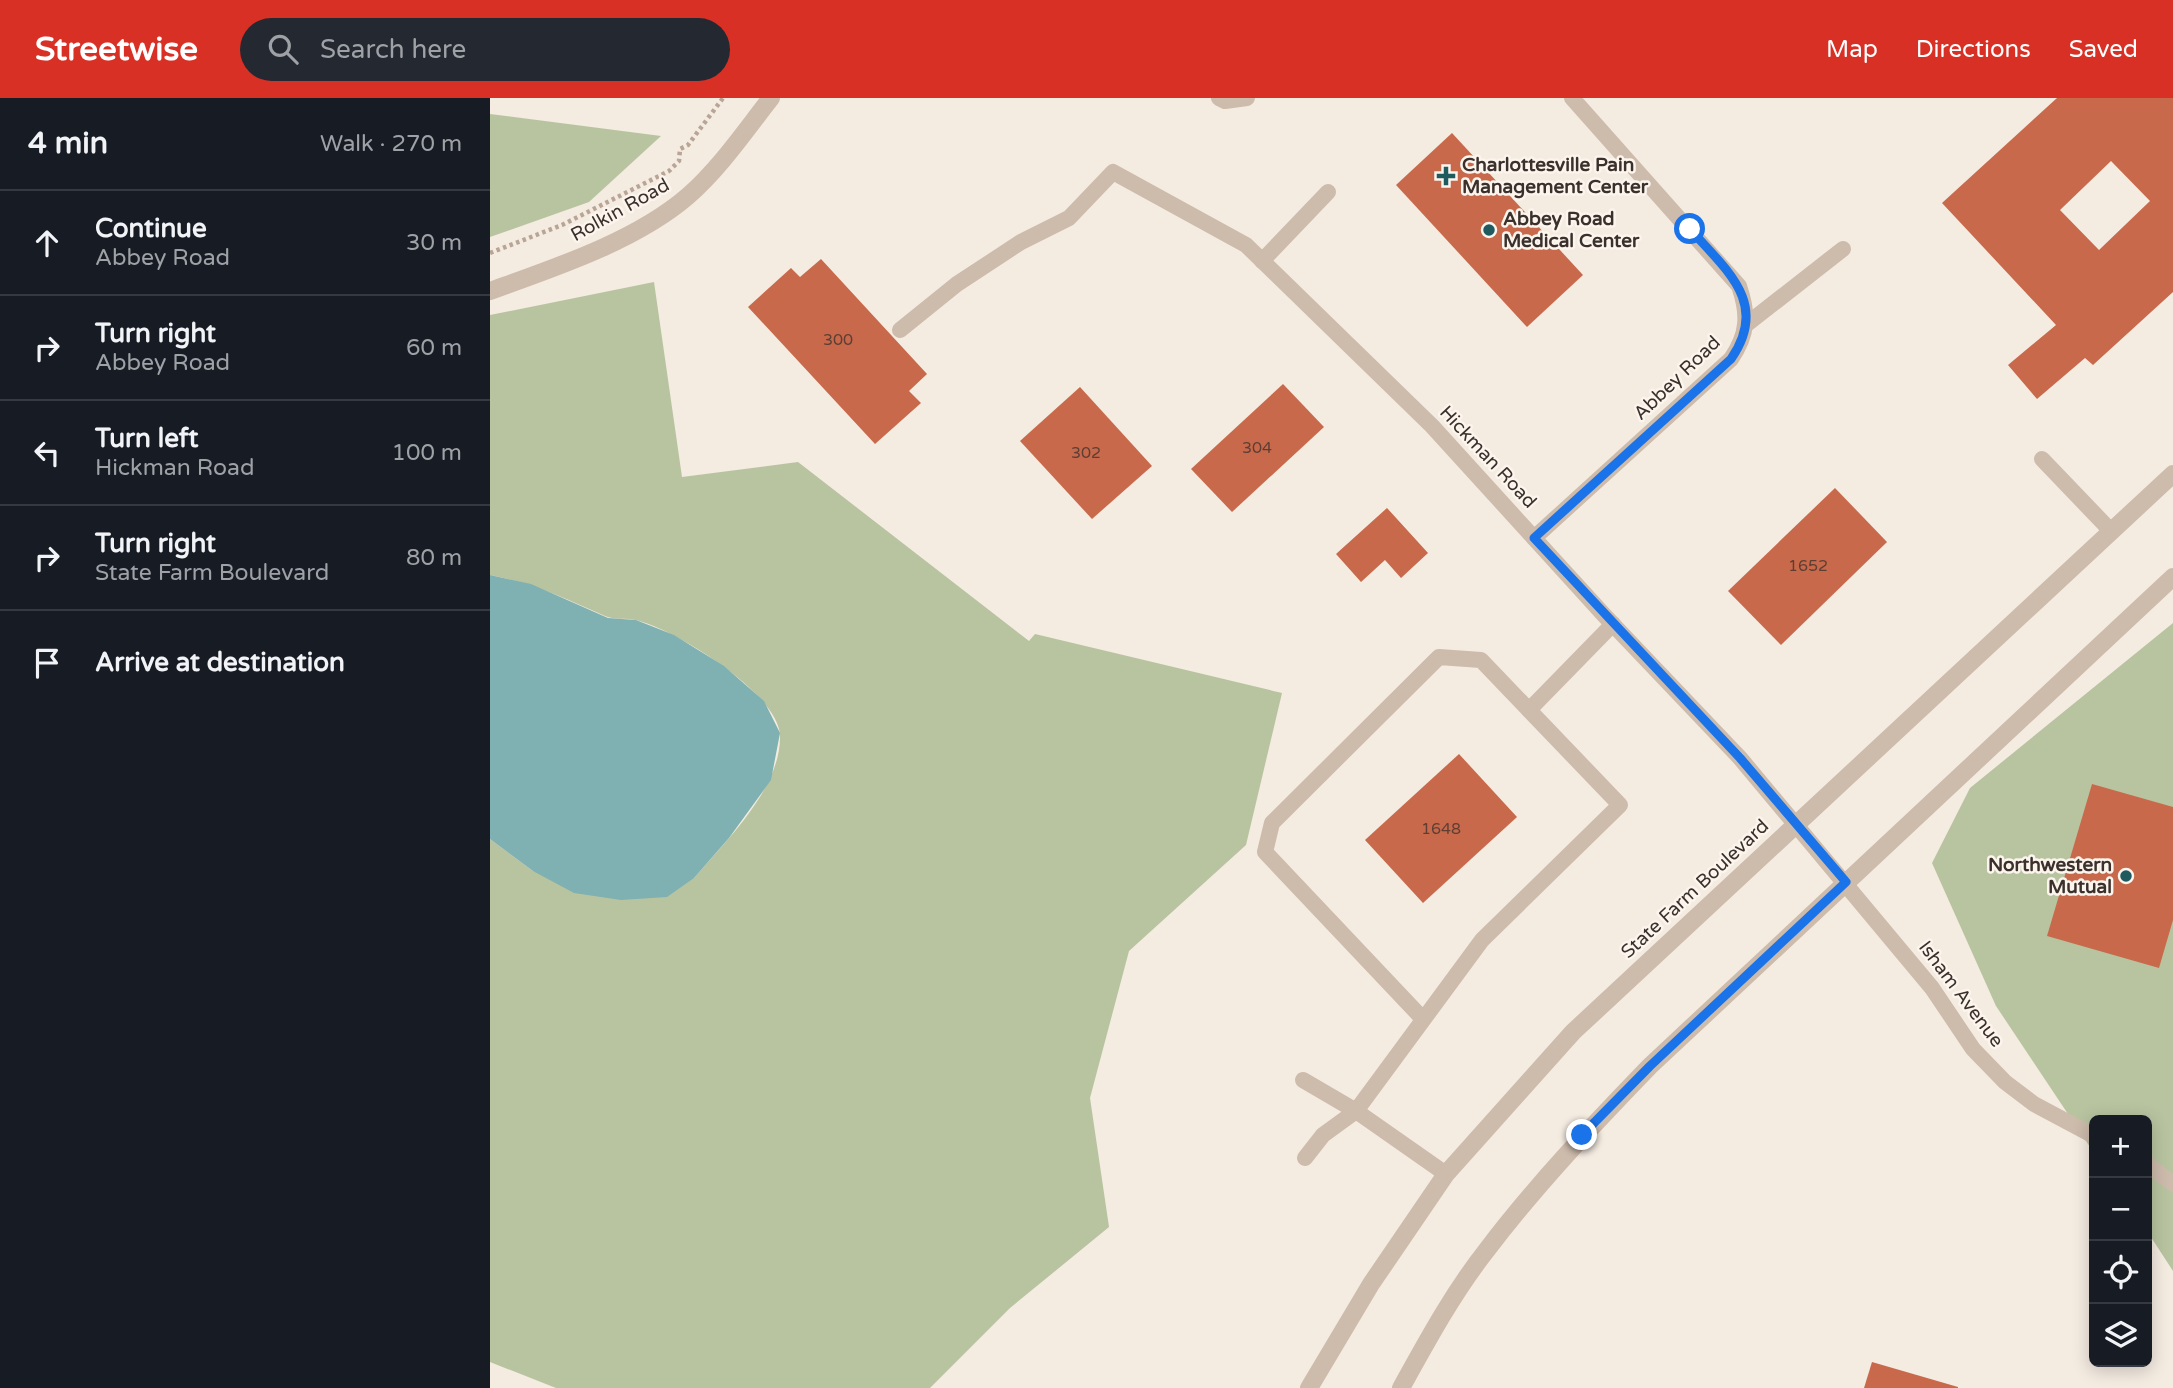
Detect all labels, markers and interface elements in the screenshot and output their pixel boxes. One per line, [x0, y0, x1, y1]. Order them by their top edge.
search box [240, 18, 730, 81]
text: Streetwise [35, 30, 198, 69]
icon: search [264, 30, 302, 68]
text: Search here [320, 34, 466, 65]
text: Map [1826, 35, 1878, 64]
text: Directions [1916, 35, 2031, 64]
text: Saved [2069, 35, 2138, 64]
text: 4 min [28, 125, 108, 162]
text: Walk · 270 m [320, 130, 462, 158]
place label: Charlottesville Pain Management Center [1462, 154, 1649, 199]
marker: Charlottesville Pain Management Center [1436, 166, 1456, 186]
street label: Rolkin Road [567, 174, 673, 246]
place label: Abbey Road Medical Center [1503, 208, 1640, 252]
text: Continue [95, 213, 207, 244]
route start [1674, 213, 1705, 244]
marker: Abbey Road Medical Center [1481, 222, 1497, 238]
icon: ahead [28, 224, 66, 262]
text: 30 m [406, 229, 462, 257]
text: Abbey Road [95, 244, 230, 272]
text: Turn right [95, 318, 216, 349]
icon: right [28, 329, 66, 367]
house number: 300 [823, 330, 853, 350]
street label: Abbey Road [1629, 331, 1725, 425]
text: 60 m [406, 334, 462, 362]
text: Abbey Road [95, 349, 230, 377]
street label: Hickman Road [1435, 401, 1541, 513]
text: Turn left [95, 423, 198, 454]
icon: left [28, 434, 66, 472]
house number: 304 [1242, 438, 1272, 458]
text: 100 m [392, 439, 462, 467]
house number: 302 [1071, 443, 1101, 463]
text: Hickman Road [95, 454, 254, 482]
text: Turn right [95, 528, 216, 559]
icon: right [28, 539, 66, 577]
text: 80 m [406, 544, 462, 572]
house number: 1652 [1788, 556, 1828, 576]
text: State Farm Boulevard [95, 559, 329, 587]
icon: arrive [28, 644, 66, 682]
text: Arrive at destination [95, 647, 345, 678]
street label: State Farm Boulevard [1617, 815, 1773, 963]
house number: 1648 [1421, 819, 1461, 839]
place label: Northwestern Mutual [1988, 854, 2112, 898]
marker: Northwestern Mutual [2118, 868, 2134, 884]
street label: Isham Avenue [1914, 937, 2008, 1051]
map controls [2089, 1115, 2152, 1367]
button: + [2089, 1115, 2152, 1178]
route end [1566, 1119, 1597, 1150]
button: − [2089, 1178, 2152, 1241]
button: locate [2089, 1241, 2152, 1304]
button: layers [2089, 1304, 2152, 1367]

